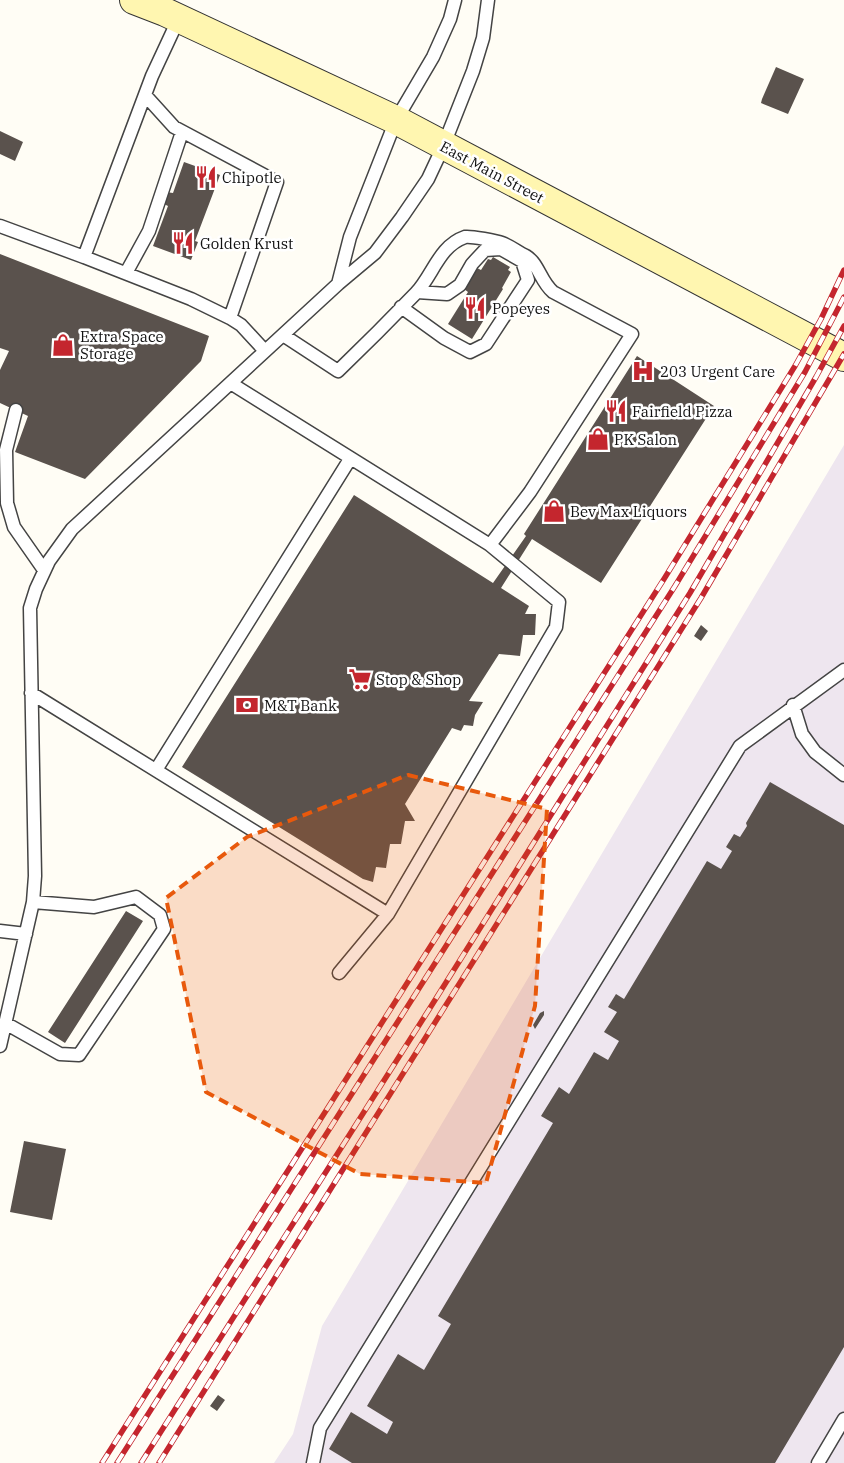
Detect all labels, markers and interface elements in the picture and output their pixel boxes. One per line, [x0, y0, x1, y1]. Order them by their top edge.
street label: East Main Street [437, 137, 547, 207]
restaurant icon: Chipotle [193, 164, 219, 190]
place label: Chipotle [222, 168, 281, 187]
restaurant icon: Golden Krust [170, 230, 196, 256]
place label: Golden Krust [200, 234, 293, 253]
restaurant icon: Popeyes [462, 295, 488, 321]
place label: Popeyes [492, 299, 550, 318]
place label: Extra Space Storage [80, 327, 164, 363]
shop icon: Extra Space Storage [50, 332, 76, 358]
hospital icon: 203 Urgent Care [630, 358, 656, 384]
place label: 203 Urgent Care [660, 362, 775, 381]
restaurant icon: Fairfield Pizza [603, 398, 629, 424]
place label: Fairfield Pizza [632, 402, 733, 421]
shop icon: PK Salon [585, 426, 611, 452]
place label: PK Salon [614, 430, 677, 449]
shop icon: Bev Max Liquors [541, 498, 567, 524]
place label: Bev Max Liquors [570, 502, 687, 521]
supermarket icon: Stop & Shop [347, 666, 373, 692]
place label: Stop & Shop [376, 670, 461, 689]
bank icon: M&T Bank [234, 692, 260, 718]
place label: M&T Bank [264, 696, 337, 715]

